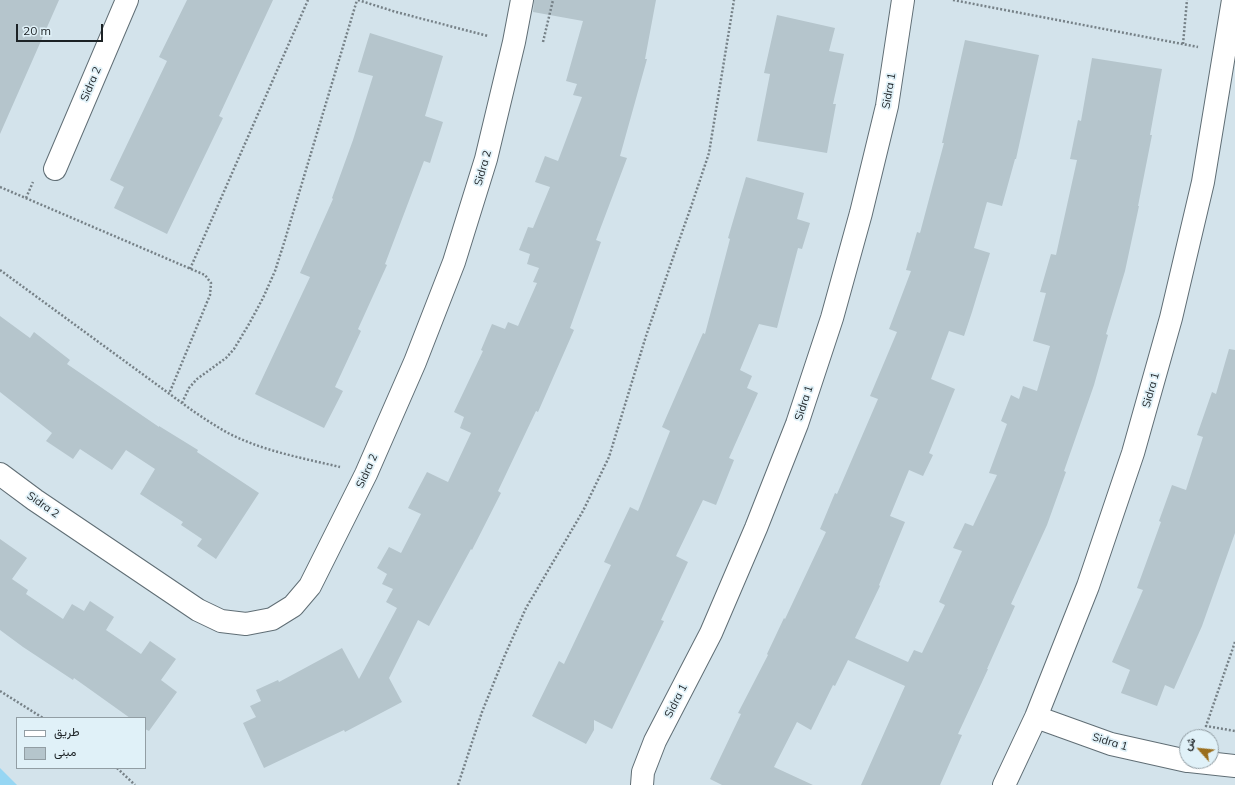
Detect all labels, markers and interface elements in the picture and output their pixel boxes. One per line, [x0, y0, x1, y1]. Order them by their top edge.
scale bar [18, 16, 105, 42]
text: 20 m [23, 23, 51, 38]
street label: Sidra 2 [78, 65, 104, 103]
street label: Sidra 1 [879, 72, 899, 110]
street label: Sidra 2 [472, 149, 494, 187]
street label: Sidra 1 [1140, 371, 1162, 409]
street label: Sidra 1 [792, 384, 816, 422]
street label: Sidra 2 [353, 452, 381, 490]
street label: Sidra 2 [24, 489, 62, 521]
street label: Sidra 1 [662, 682, 690, 720]
legend [16, 717, 146, 769]
text: طريق [54, 724, 79, 739]
north arrow [1179, 729, 1219, 769]
street label: Sidra 1 [1091, 730, 1129, 754]
text: ش [1180, 735, 1198, 753]
text: مبنى [54, 744, 76, 759]

